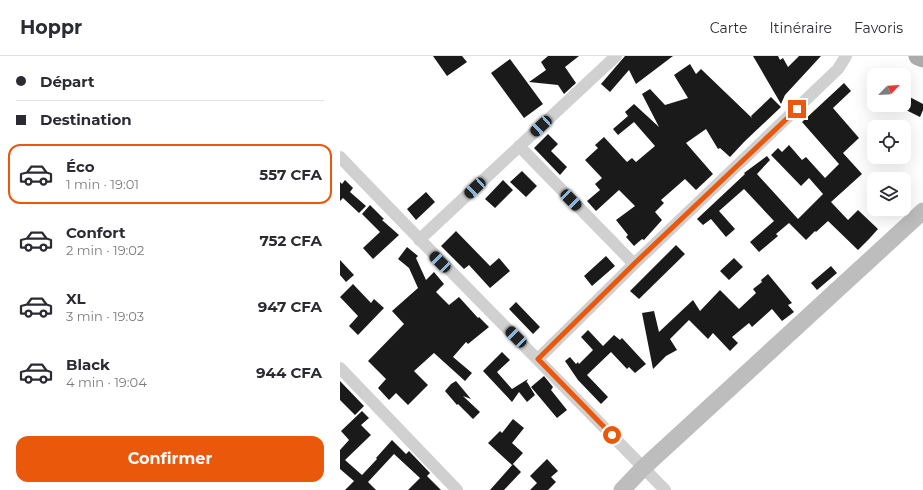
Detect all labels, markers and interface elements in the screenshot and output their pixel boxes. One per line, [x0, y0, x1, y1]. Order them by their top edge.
text: Hoppr [20, 16, 82, 39]
text: Carte [710, 19, 747, 37]
text: Itinéraire [769, 19, 832, 37]
text: Favoris [854, 19, 903, 37]
north arrow [867, 68, 911, 112]
map controls [867, 68, 911, 216]
text: Départ [40, 72, 95, 91]
route end [788, 100, 806, 118]
text: Destination [40, 110, 132, 129]
car [528, 113, 554, 139]
button: locate [867, 120, 911, 164]
icon: car [18, 156, 54, 192]
text: Éco [66, 157, 95, 176]
text: 557 CFA [259, 165, 322, 184]
button: layers [867, 172, 911, 216]
car [462, 175, 488, 201]
text: 1 min · 19:01 [66, 176, 139, 192]
car [558, 187, 584, 213]
icon: car [18, 222, 54, 258]
text: Confort [66, 223, 126, 242]
text: 752 CFA [260, 231, 322, 250]
text: 2 min · 19:02 [66, 242, 144, 258]
car [427, 249, 453, 275]
icon: car [18, 288, 54, 324]
text: XL [66, 289, 85, 308]
text: 947 CFA [258, 297, 322, 316]
text: 3 min · 19:03 [66, 308, 144, 324]
car [503, 324, 529, 350]
icon: car [18, 354, 54, 390]
text: Black [66, 355, 110, 374]
text: 944 CFA [256, 363, 322, 382]
text: 4 min · 19:04 [66, 374, 147, 390]
route start [603, 426, 621, 444]
button: Confirmer [16, 436, 324, 482]

